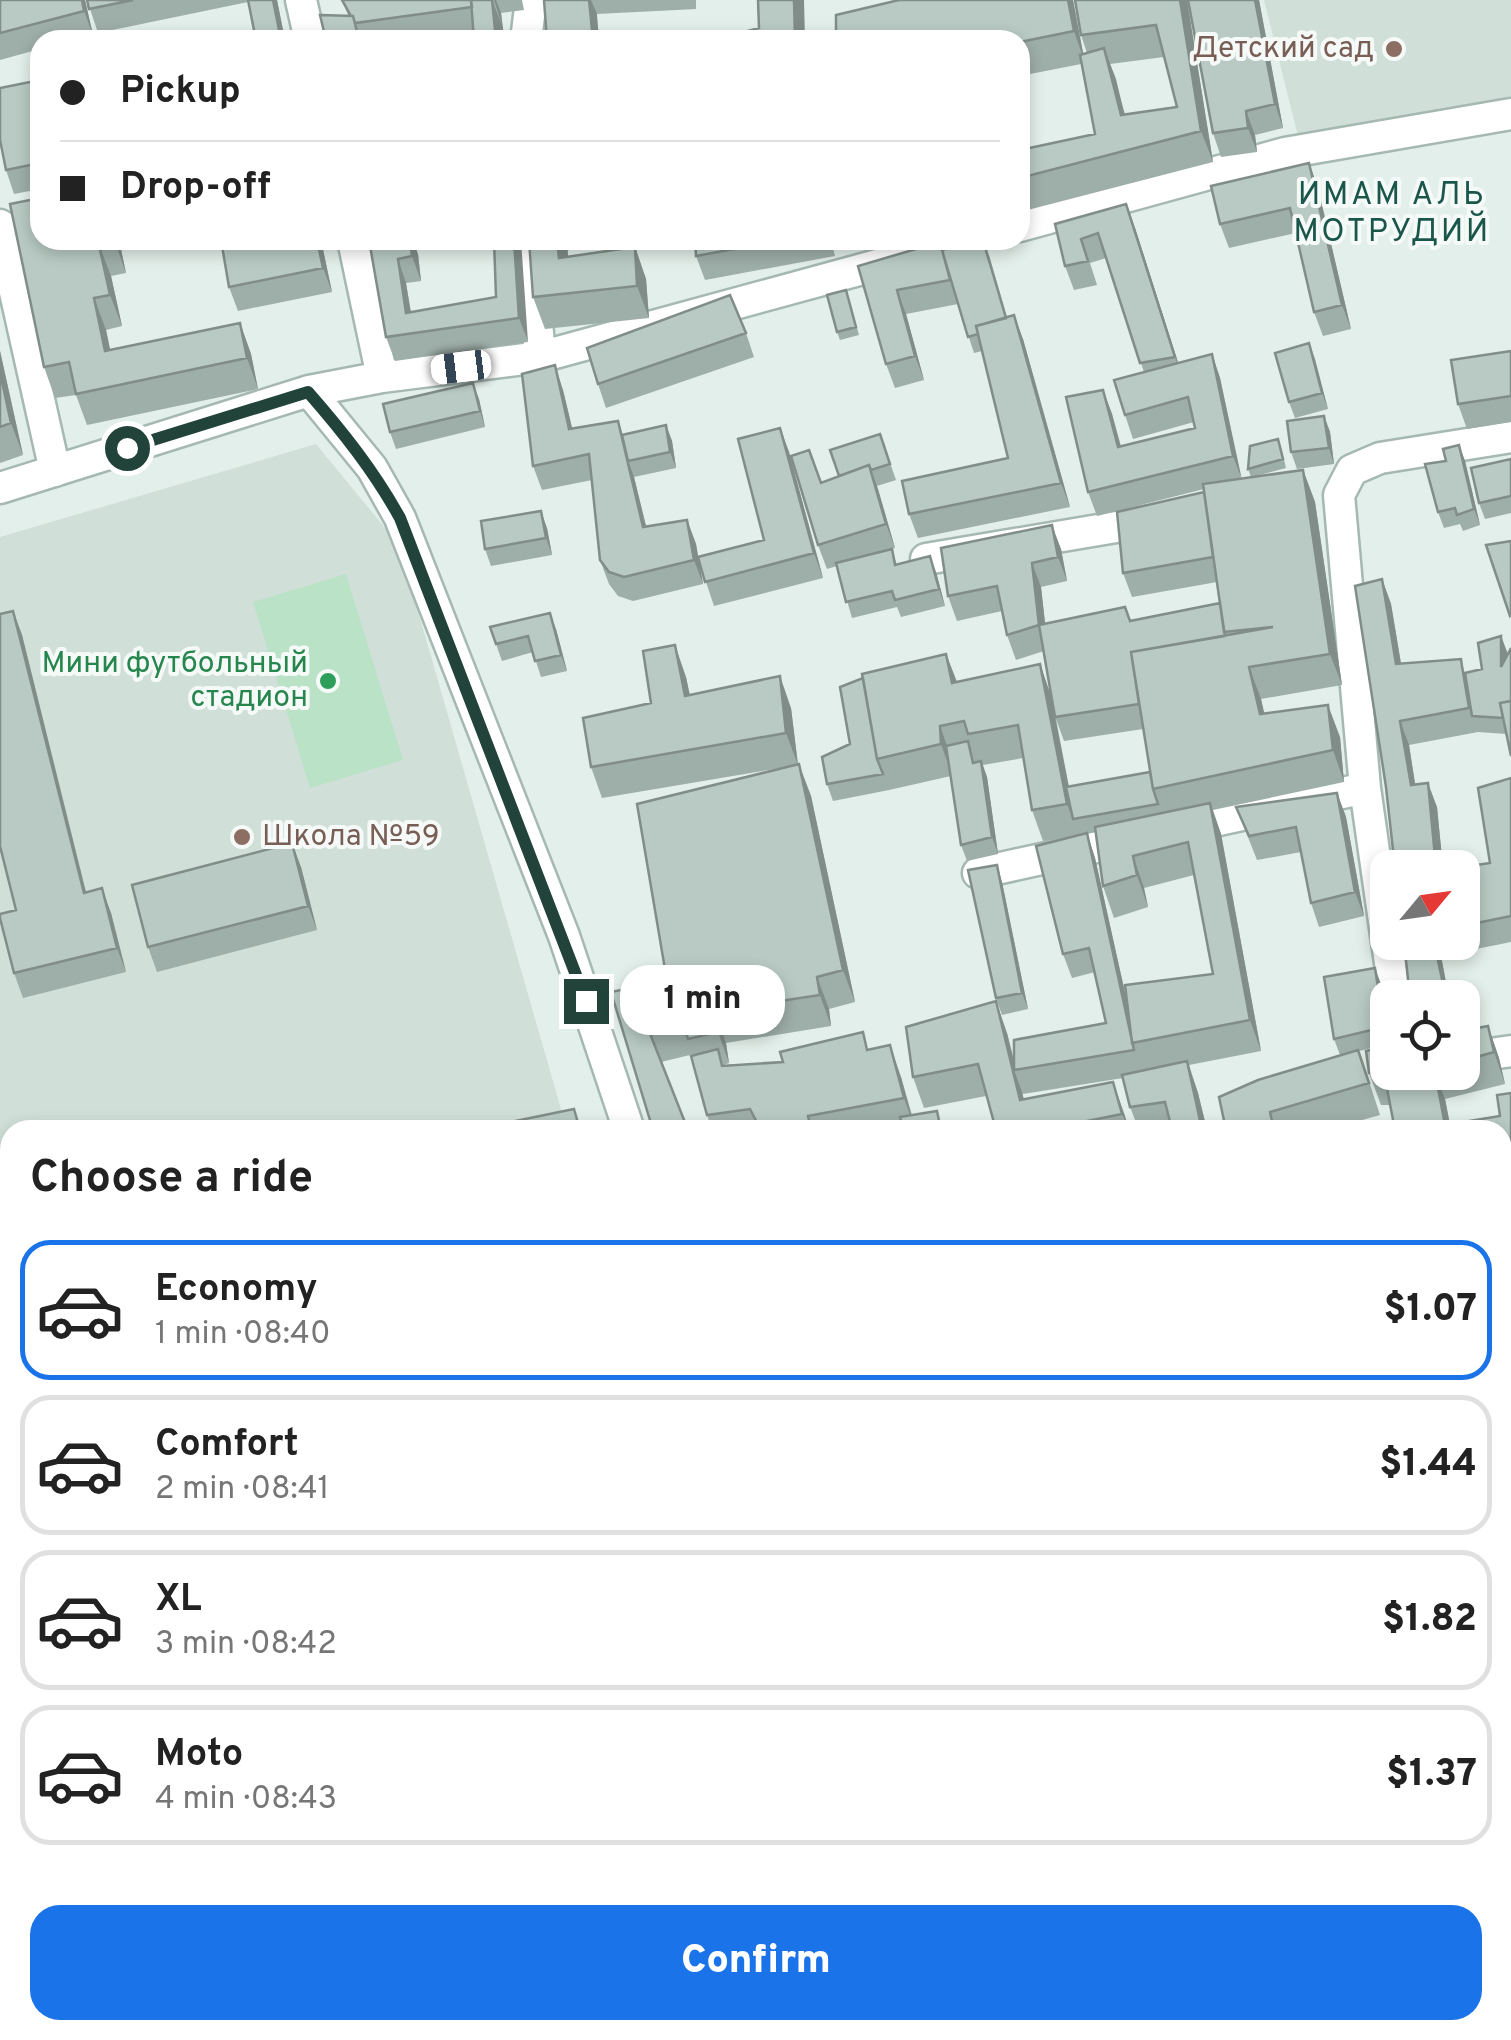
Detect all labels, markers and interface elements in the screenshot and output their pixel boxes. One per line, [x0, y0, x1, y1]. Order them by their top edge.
place label: Детский сад [1192, 31, 1374, 68]
marker: Детский сад [1383, 38, 1405, 60]
text: Pickup [120, 68, 241, 117]
text: Drop-off [120, 164, 271, 213]
district label: ИМАМ АЛЬ МОТРУДИЙ [1293, 176, 1491, 253]
car [429, 348, 493, 386]
route start [105, 426, 150, 471]
place label: Мини футбольный стадион [41, 646, 308, 717]
marker: Мини футбольный стадион [317, 670, 339, 692]
place label: Школа №59 [262, 819, 440, 856]
marker: Школа №59 [231, 826, 253, 848]
north arrow [1370, 850, 1480, 960]
map controls [1370, 850, 1480, 1090]
callout: 1 min [621, 966, 786, 1036]
route end [564, 979, 609, 1024]
text: 1 min [663, 980, 742, 1020]
button: locate [1370, 980, 1480, 1090]
text: Choose a ride [30, 1151, 313, 1208]
icon: car [35, 1265, 125, 1355]
text: Economy [155, 1266, 317, 1315]
text: $1.07 [1383, 1286, 1477, 1335]
text: 1 min · 08:40 [155, 1315, 330, 1355]
icon: car [35, 1420, 125, 1510]
text: Comfort [155, 1421, 299, 1470]
text: $1.44 [1379, 1441, 1477, 1490]
text: 2 min · 08:41 [155, 1470, 330, 1510]
icon: car [35, 1575, 125, 1665]
text: XL [155, 1576, 202, 1625]
text: $1.82 [1382, 1596, 1477, 1645]
text: 3 min · 08:42 [155, 1625, 337, 1665]
icon: car [35, 1730, 125, 1820]
text: Moto [155, 1731, 243, 1780]
text: $1.37 [1386, 1751, 1477, 1800]
text: 4 min · 08:43 [155, 1780, 337, 1820]
button: Confirm [30, 1905, 1482, 2020]

